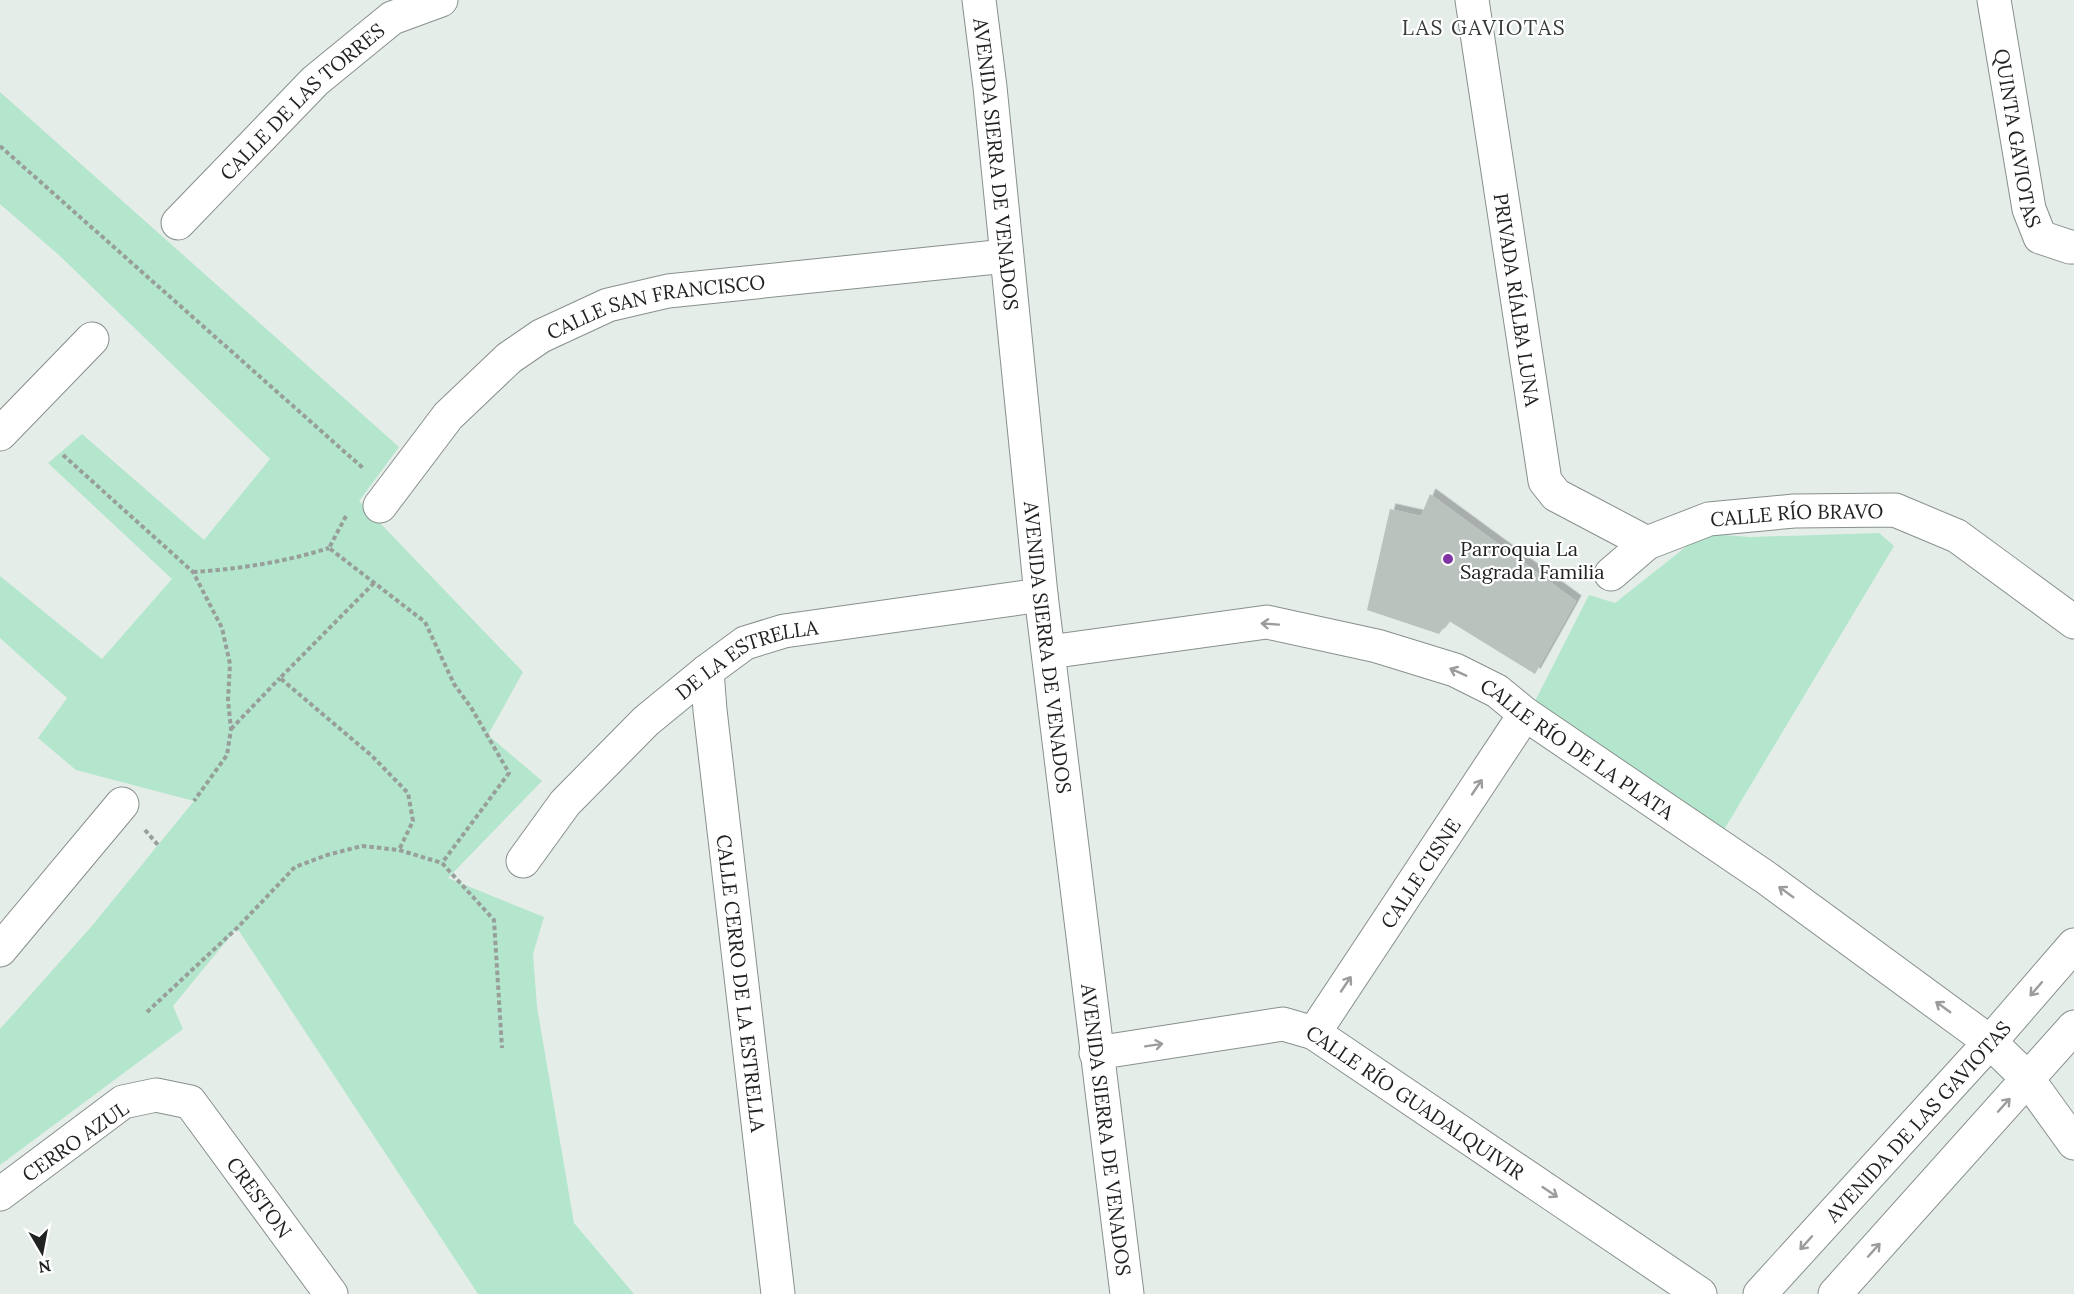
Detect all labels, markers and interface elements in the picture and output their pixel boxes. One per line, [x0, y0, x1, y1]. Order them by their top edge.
district label: LAS GAVIOTAS [1402, 14, 1566, 41]
street label: AVENIDA SIERRA DE VENADOS [969, 15, 1025, 311]
street label: CALLE DE LAS TORRES [214, 17, 389, 185]
street label: QUINTA GAVIOTAS [1990, 47, 2048, 231]
street label: PRIVADA RÍALBA LUNA [1489, 191, 1546, 408]
street label: CALLE SAN FRANCISCO [542, 269, 766, 344]
street label: CALLE RÍO BRAVO [1709, 498, 1884, 531]
street label: AVENIDA SIERRA DE VENADOS [1019, 499, 1078, 795]
place label: Parroquia La Sagrada Familia [1460, 536, 1604, 584]
marker: Parroquia La Sagrada Familia [1441, 552, 1455, 566]
street label: DE LA ESTRELLA [670, 614, 820, 705]
one-way arrow [1261, 619, 1280, 630]
one-way arrow [1450, 666, 1468, 678]
street label: CALLE RÍO DE LA PLATA [1477, 672, 1679, 824]
one-way arrow [1471, 779, 1483, 795]
street label: CALLE CISNE [1374, 813, 1465, 933]
street label: CALLE CERRO DE LA ESTRELLA [712, 833, 772, 1134]
one-way arrow [1778, 886, 1794, 899]
one-way arrow [1340, 976, 1353, 993]
street label: AVENIDA SIERRA DE VENADOS [1076, 981, 1137, 1277]
one-way arrow [2029, 982, 2043, 997]
one-way arrow [1936, 1001, 1952, 1014]
street label: AVENIDA DE LAS GAVIOTAS [1819, 1015, 2016, 1228]
street label: CALLE RÍO GUADALQUIVIR [1302, 1019, 1530, 1184]
one-way arrow [1144, 1039, 1164, 1050]
street label: CERRO AZUL [17, 1095, 133, 1187]
one-way arrow [1997, 1097, 2011, 1112]
street label: CRESTON [222, 1152, 298, 1242]
one-way arrow [1541, 1186, 1557, 1198]
north arrow [12, 1222, 72, 1282]
one-way arrow [1799, 1235, 1813, 1250]
one-way arrow [1867, 1243, 1881, 1258]
text: N [37, 1256, 52, 1278]

